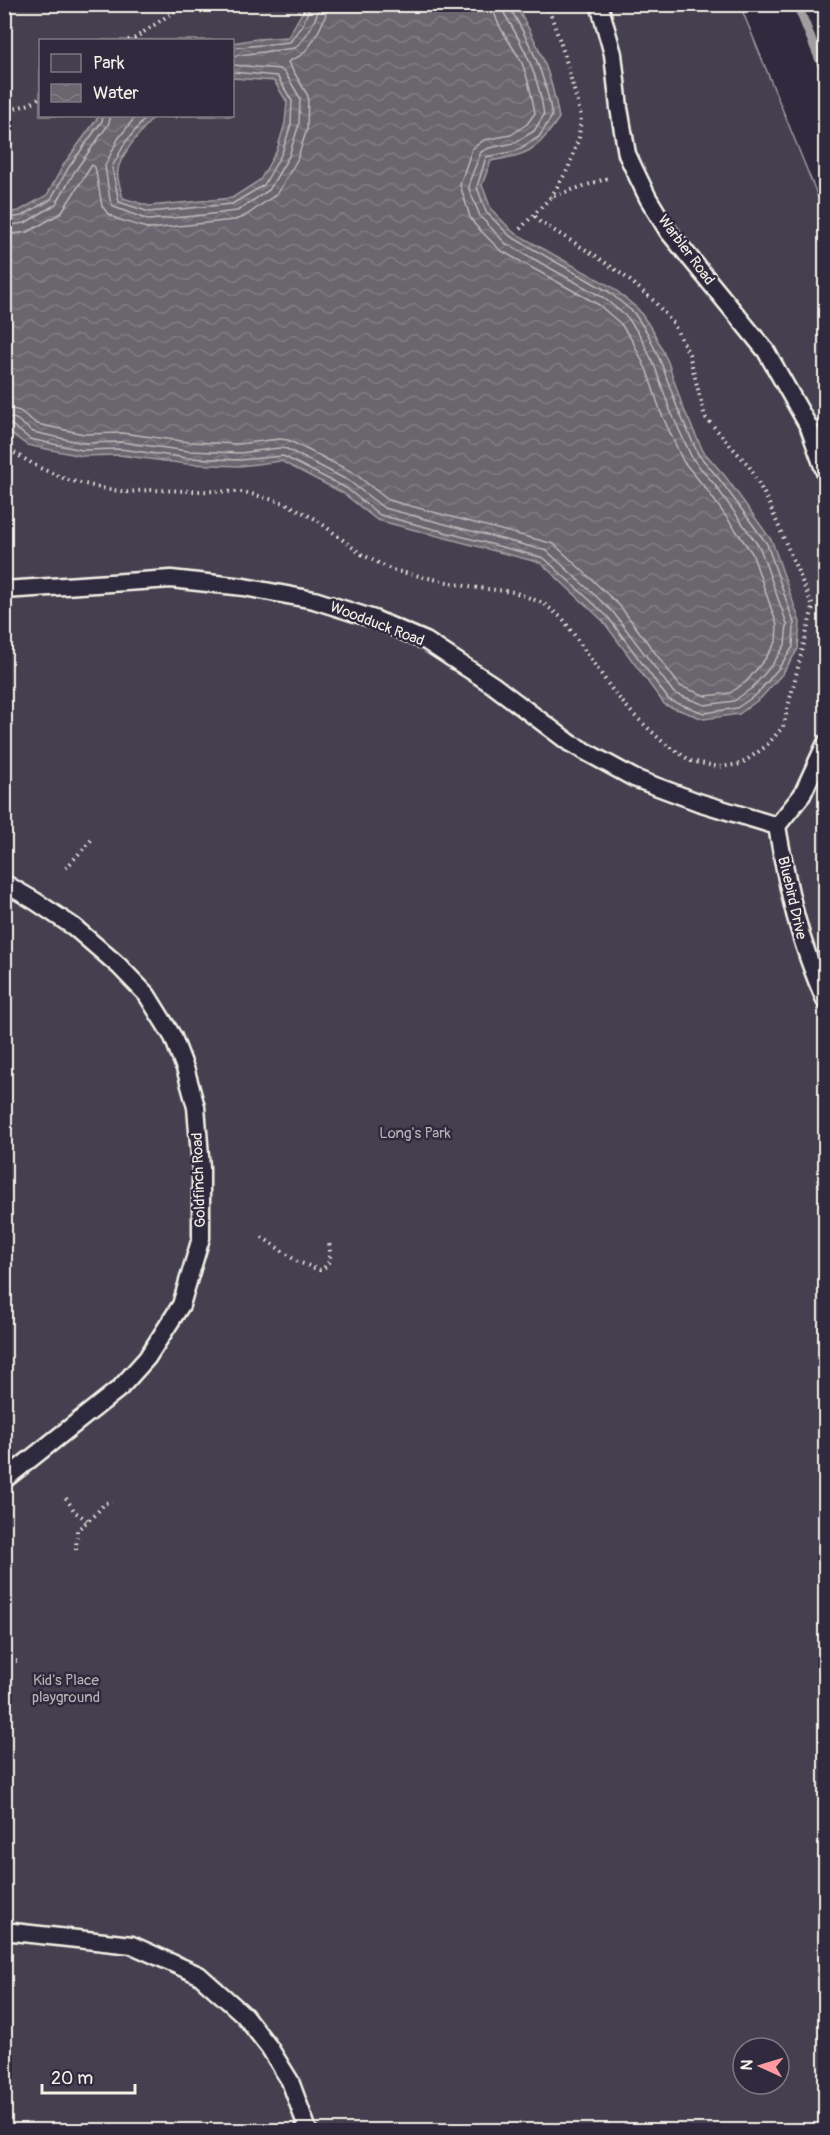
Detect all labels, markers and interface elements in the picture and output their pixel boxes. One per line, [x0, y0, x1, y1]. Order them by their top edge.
legend [39, 39, 234, 117]
text: Park [93, 52, 125, 75]
text: Water [93, 82, 139, 105]
street label: Warbler Road [653, 211, 719, 289]
street label: Woodduck Road [327, 597, 427, 651]
street label: Bluebird Drive [773, 855, 811, 942]
park label: Long's Park [379, 1124, 452, 1143]
street label: Goldfinch Road [188, 1132, 210, 1228]
park label: Kid's Place playground [32, 1671, 100, 1707]
north arrow [731, 2036, 791, 2096]
scale bar [42, 2057, 135, 2095]
text: N [737, 2059, 757, 2071]
text: 20 m [51, 2067, 93, 2090]

